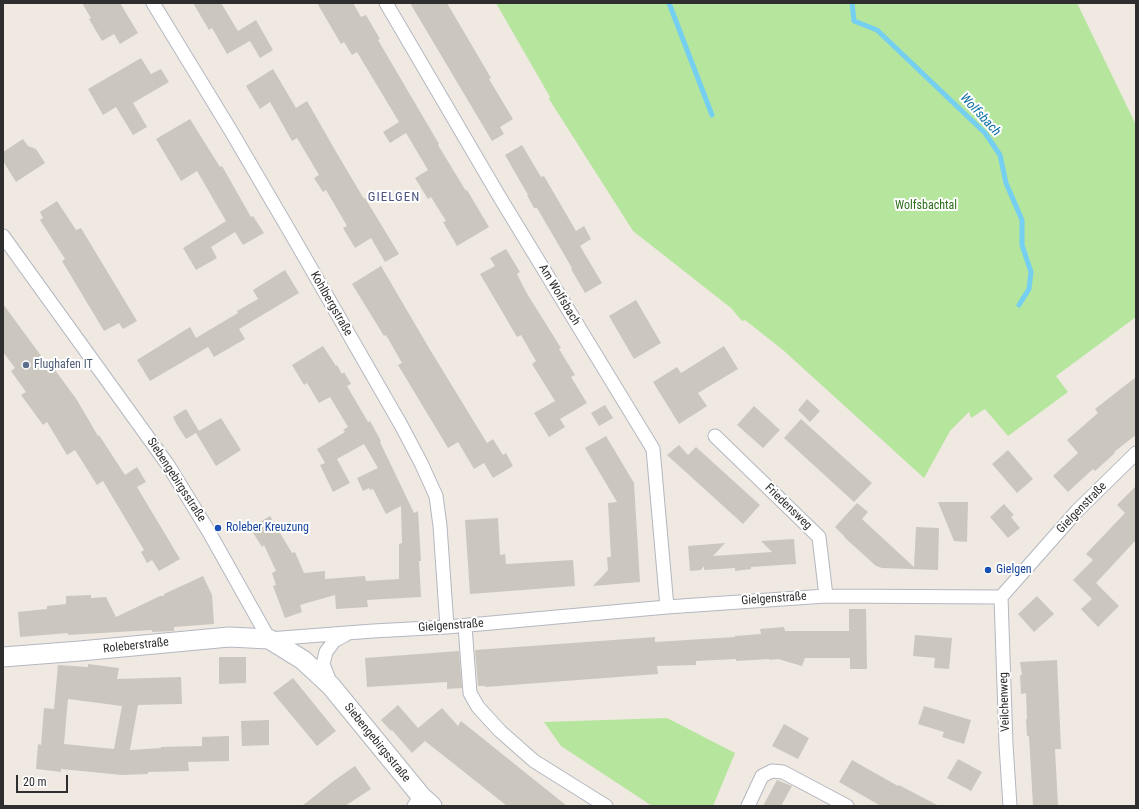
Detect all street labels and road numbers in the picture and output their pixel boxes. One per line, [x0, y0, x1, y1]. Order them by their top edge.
street label: Am Wolfsbach [535, 262, 583, 328]
street label: Kohlbergstraße [307, 269, 355, 339]
street label: Siebengebirgsstraße [143, 435, 209, 525]
street label: Gielgenstraße [1054, 479, 1110, 537]
street label: Friedensweg [761, 481, 815, 533]
street label: Gielgenstraße [741, 590, 807, 608]
street label: Gielgenstraße [418, 617, 484, 635]
street label: Roleberstraße [102, 635, 170, 657]
street label: Veilchenweg [997, 672, 1013, 732]
street label: Siebengebirgsstraße [341, 701, 413, 785]

